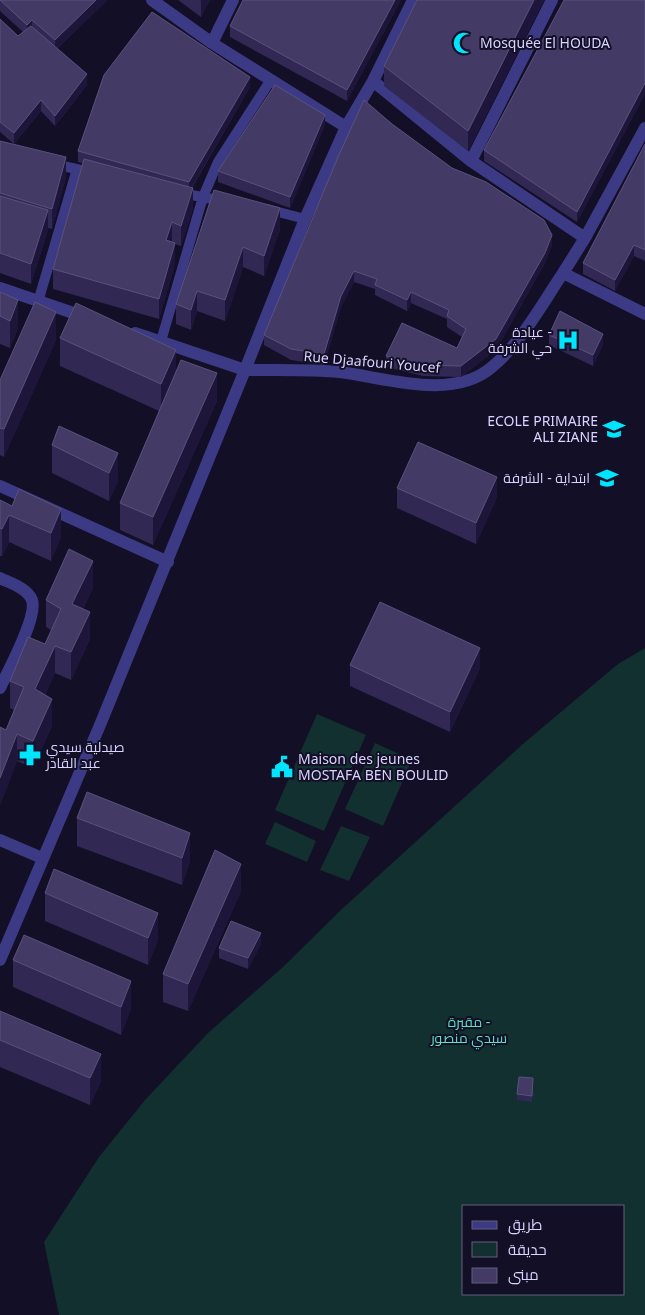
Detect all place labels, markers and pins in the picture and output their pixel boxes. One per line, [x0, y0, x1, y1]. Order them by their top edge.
mosque icon: Mosquée El HOUDA [451, 30, 477, 56]
place label: Mosquée El HOUDA [480, 33, 610, 52]
place label: عيادة - حي الشرفة [488, 322, 552, 360]
hospital icon: عيادة - حي الشرفة [555, 327, 581, 353]
place label: ECOLE PRIMAIRE ALI ZIANE [487, 411, 598, 446]
school or university icon: ECOLE PRIMAIRE ALI ZIANE [601, 416, 627, 442]
school or university icon: ابتداية - الشرفة [594, 465, 620, 491]
place label: ابتداية - الشرفة [503, 468, 590, 487]
place label: صيدلية سيدي عبد القادر [45, 737, 125, 772]
pharmacy icon: صيدلية سيدي عبد القادر [17, 742, 43, 768]
place label: Maison des jeunes MOSTAFA BEN BOULID [298, 749, 448, 784]
public building icon: Maison des jeunes MOSTAFA BEN BOULID [269, 754, 295, 780]

